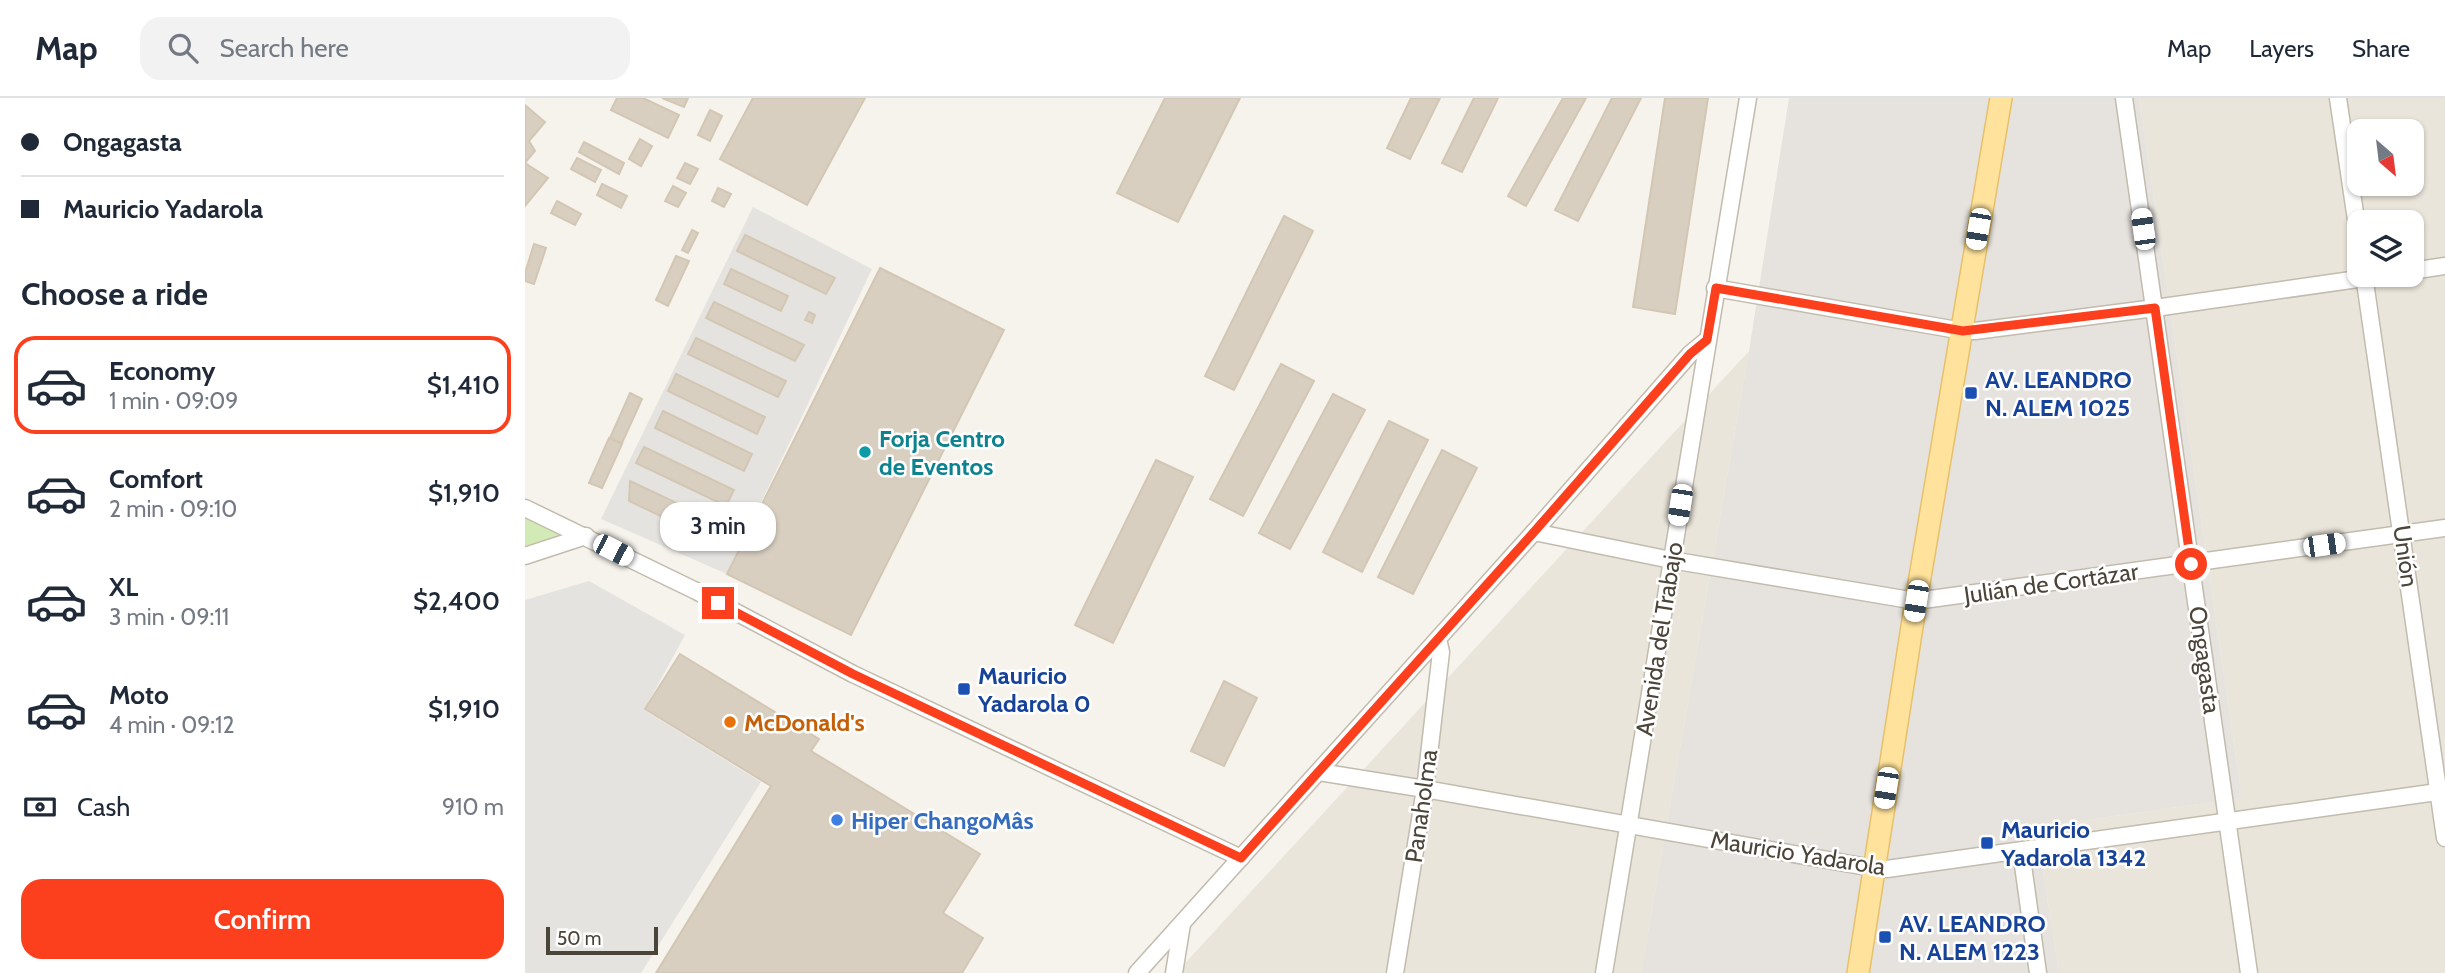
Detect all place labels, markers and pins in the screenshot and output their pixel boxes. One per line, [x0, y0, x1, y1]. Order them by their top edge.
place label: AV. LEANDRO N. ALEM 1025 [1985, 365, 2132, 422]
marker: AV. LEANDRO N. ALEM 1025 [1963, 385, 1979, 401]
place label: Forja Centro de Eventos [879, 424, 1005, 481]
marker: Forja Centro de Eventos [857, 444, 873, 460]
place label: Mauricio Yadarola 0 [977, 661, 1091, 718]
marker: Mauricio Yadarola 0 [956, 681, 972, 697]
place label: McDonald's [744, 708, 865, 737]
marker: McDonald's [722, 714, 738, 730]
place label: Hiper ChangoMâs [851, 806, 1034, 835]
marker: Hiper ChangoMâs [829, 812, 845, 828]
place label: Mauricio Yadarola 1342 [2000, 815, 2146, 872]
marker: Mauricio Yadarola 1342 [1979, 835, 1995, 851]
place label: AV. LEANDRO N. ALEM 1223 [1899, 909, 2046, 966]
marker: AV. LEANDRO N. ALEM 1223 [1877, 929, 1893, 945]

